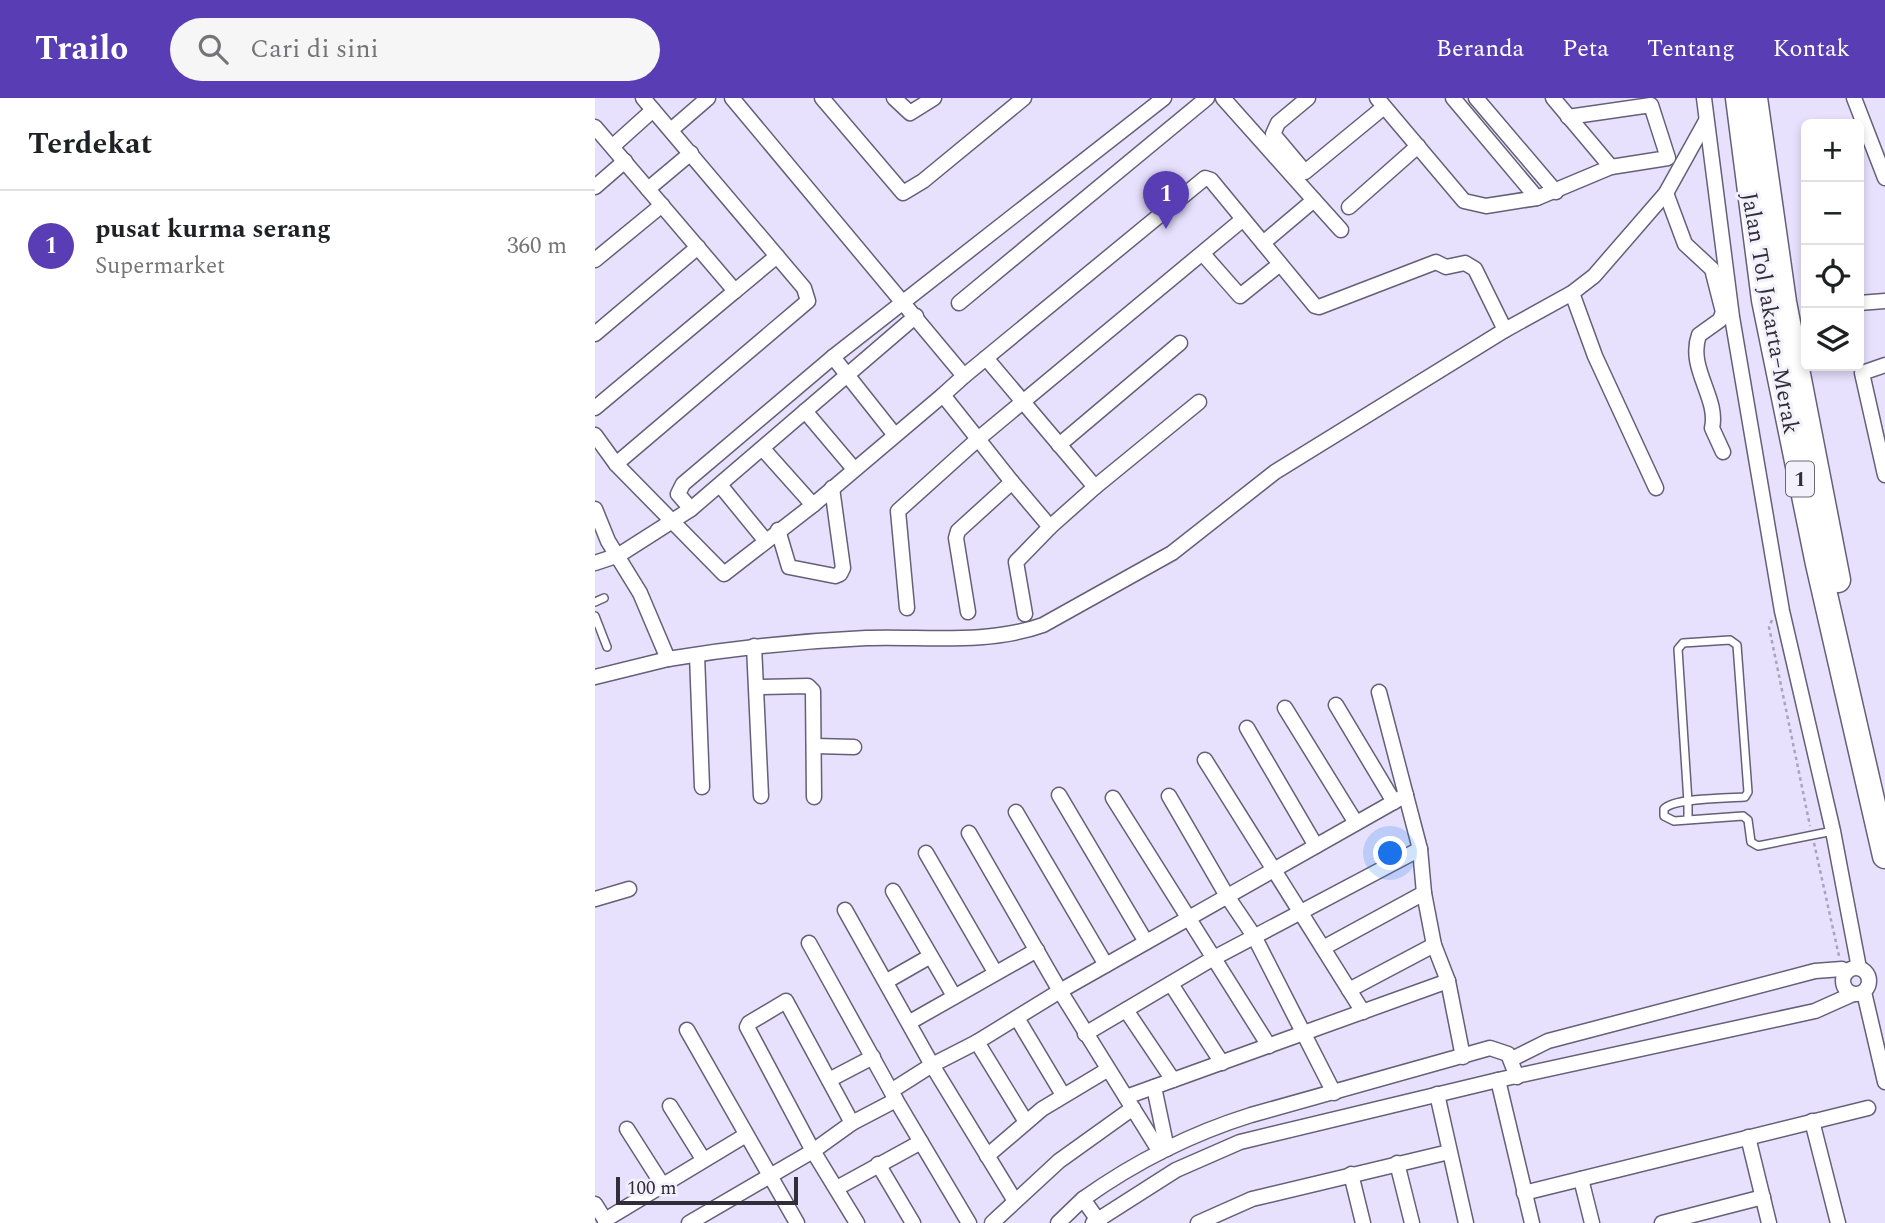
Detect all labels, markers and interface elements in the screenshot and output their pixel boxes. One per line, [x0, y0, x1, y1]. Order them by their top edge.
search box [170, 18, 660, 81]
text: Trailo [35, 24, 128, 74]
text: Cari di sini [250, 29, 379, 69]
icon: search [194, 30, 232, 68]
text: Beranda [1436, 31, 1524, 67]
text: Peta [1562, 31, 1609, 67]
text: Tentang [1647, 31, 1735, 67]
text: Kontak [1773, 31, 1850, 67]
map controls [1801, 119, 1864, 371]
button: + [1801, 119, 1864, 182]
text: Terdekat [28, 121, 152, 167]
pin: 1 [1143, 171, 1189, 229]
button: − [1801, 182, 1864, 245]
street label: Jalan Tol Jakarta–Merak [1731, 190, 1808, 437]
text: pusat kurma serang [95, 209, 331, 249]
text: 1 [45, 229, 57, 264]
text: 360 m [507, 229, 567, 264]
button: locate [1801, 245, 1864, 308]
text: Supermarket [95, 249, 225, 284]
button: layers [1801, 308, 1864, 371]
road number: 1 [1786, 462, 1814, 496]
your location [1373, 836, 1407, 870]
scale bar [616, 1174, 798, 1206]
text: 100 m [627, 1174, 677, 1203]

